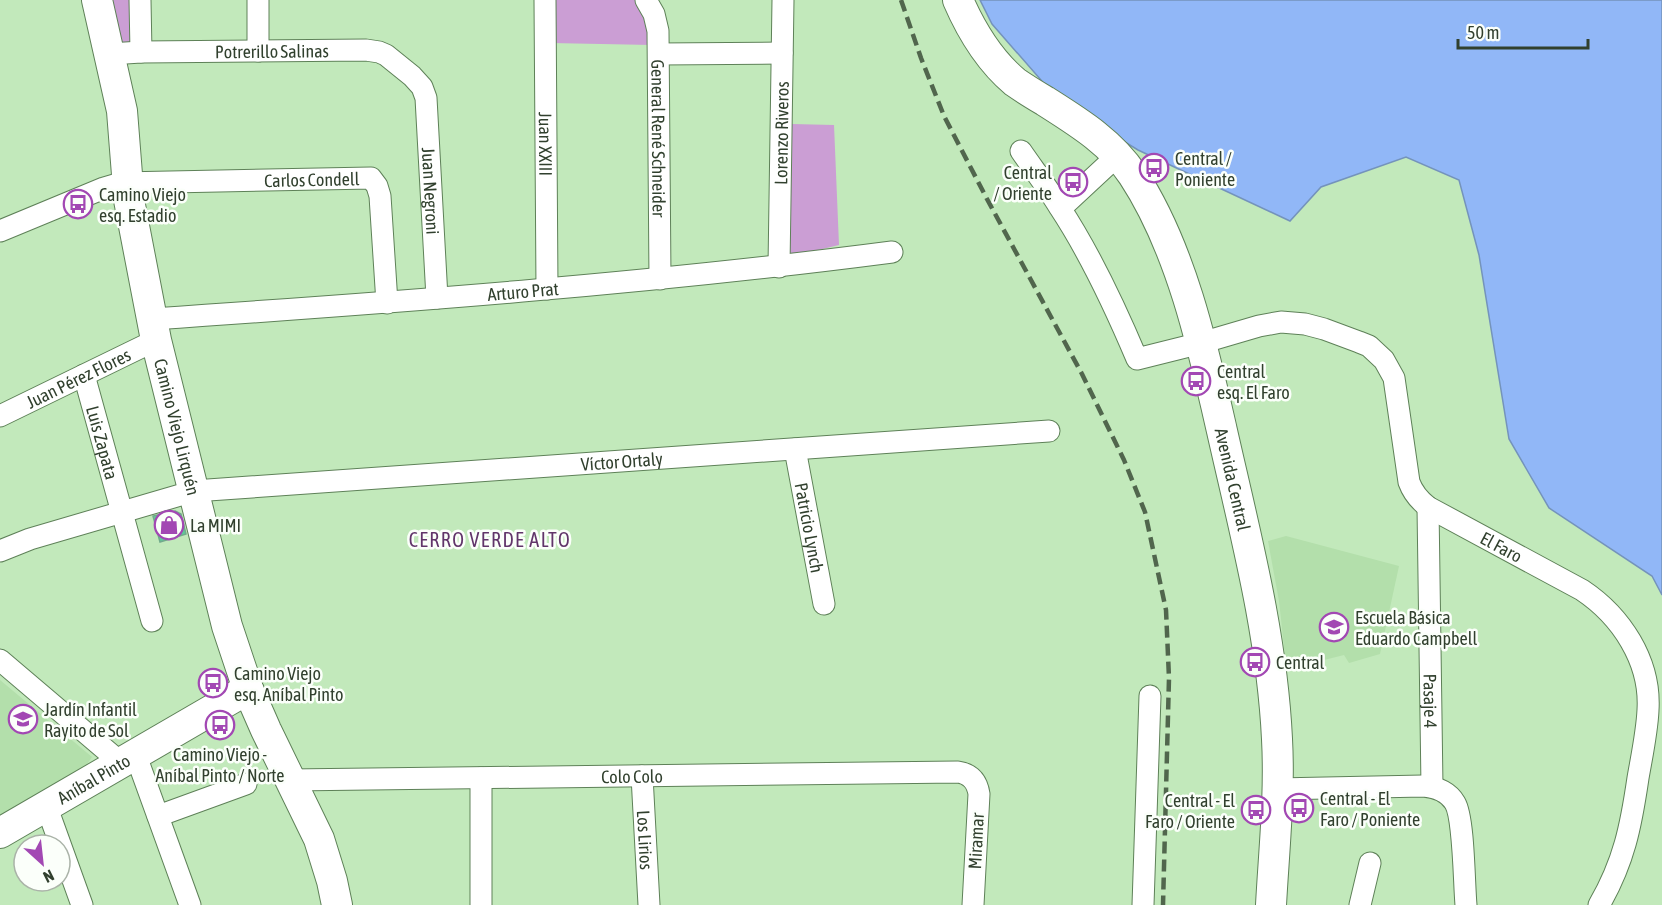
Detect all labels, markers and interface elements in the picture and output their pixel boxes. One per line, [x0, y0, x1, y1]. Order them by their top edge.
scale bar [1458, 12, 1588, 50]
text: 50 m [1467, 22, 1499, 43]
street label: Potrerillo Salinas [215, 40, 329, 62]
street label: General René Schneider [648, 59, 670, 218]
street label: Lorenzo Riveros [770, 81, 792, 185]
street label: Juan XXIII [535, 112, 557, 176]
street label: Juan Negroni [418, 147, 444, 235]
place label: Central / Poniente [1175, 148, 1235, 190]
bus stop icon: Central / Poniente [1138, 152, 1170, 184]
place label: Central / Oriente [993, 162, 1052, 204]
bus stop icon: Central / Oriente [1057, 166, 1089, 198]
street label: Carlos Condell [264, 168, 360, 191]
place label: Camino Viejo esq. Estadio [99, 184, 186, 226]
bus stop icon: Camino Viejo esq. Estadio [62, 188, 94, 220]
street label: Arturo Prat [486, 277, 559, 305]
street label: Juan Pérez Flores [23, 344, 134, 412]
street label: Camino Viejo Lirquén [150, 356, 205, 497]
place label: Central esq. El Faro [1217, 361, 1290, 403]
bus stop icon: Central esq. El Faro [1180, 365, 1212, 397]
street label: Luis Zapata [82, 403, 123, 482]
street label: Avenida Central [1211, 426, 1255, 533]
street label: Víctor Ortaly [580, 448, 663, 474]
street label: Patricio Lynch [791, 481, 828, 574]
shop icon: La MIMI [153, 509, 185, 541]
place label: La MIMI [190, 515, 241, 536]
street label: El Faro [1477, 527, 1526, 566]
district label: CERRO VERDE ALTO [409, 528, 571, 551]
place label: Escuela Básica Eduardo Campbell [1355, 607, 1477, 649]
school or university icon: Escuela Básica Eduardo Campbell [1318, 611, 1350, 643]
bus stop icon: Central [1239, 646, 1271, 678]
place label: Central [1276, 652, 1325, 673]
place label: Camino Viejo esq. Aníbal Pinto [234, 663, 343, 705]
bus stop icon: Camino Viejo esq. Aníbal Pinto [197, 667, 229, 699]
street label: Pasaje 4 [1420, 673, 1442, 729]
place label: Jardín Infantil Rayito de Sol [44, 699, 137, 741]
school or university icon: Jardín Infantil Rayito de Sol [7, 703, 39, 735]
bus stop icon: Camino Viejo - Aníbal Pinto / Norte [204, 709, 236, 741]
place label: Camino Viejo - Aníbal Pinto / Norte [155, 744, 285, 786]
street label: Aníbal Pinto [53, 749, 134, 808]
street label: Colo Colo [601, 765, 663, 787]
place label: Central - El Faro / Poniente [1320, 788, 1420, 830]
place label: Central - El Faro / Oriente [1145, 790, 1235, 832]
bus stop icon: Central - El Faro / Poniente [1283, 792, 1315, 824]
bus stop icon: Central - El Faro / Oriente [1240, 794, 1272, 826]
street label: Los Lirios [633, 810, 658, 870]
street label: Miramar [964, 812, 988, 870]
north arrow [12, 833, 72, 893]
text: N [41, 866, 57, 887]

